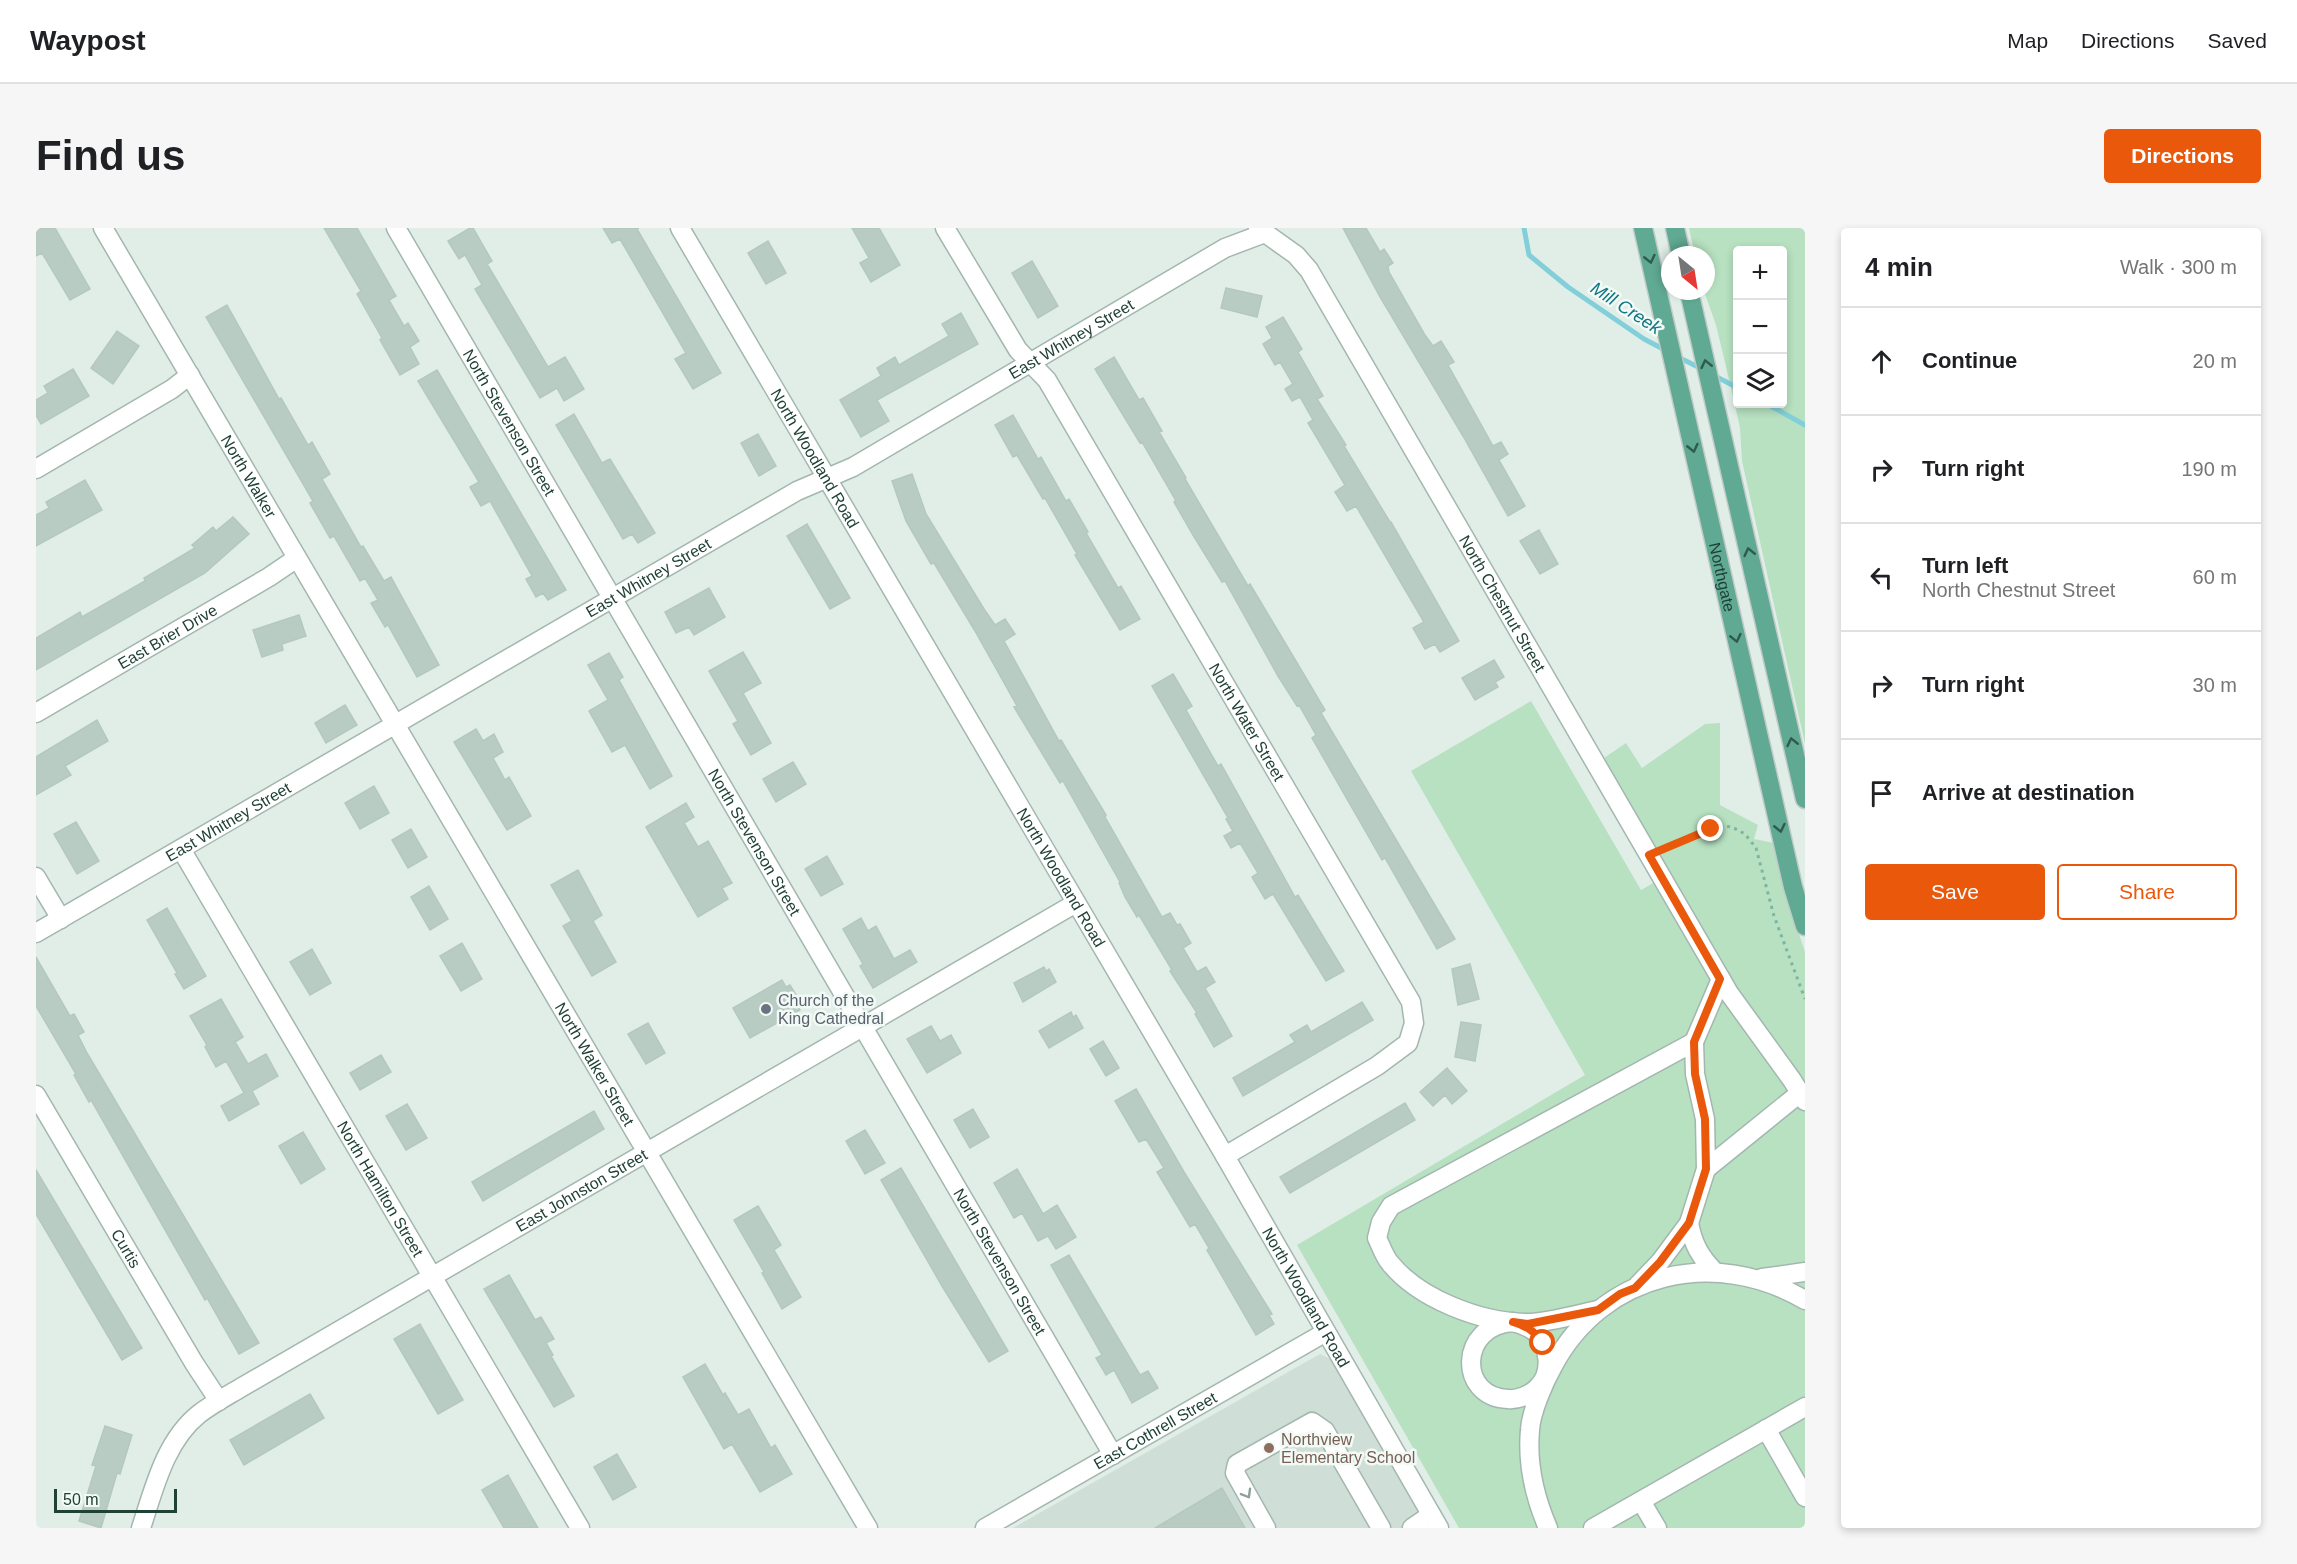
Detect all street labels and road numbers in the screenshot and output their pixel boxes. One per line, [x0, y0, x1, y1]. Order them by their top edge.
street label: East Whitney Street [1006, 296, 1137, 382]
street label: North Stevenson Street [460, 346, 559, 499]
street label: North Woodland Road [767, 386, 862, 531]
street label: North Walker [218, 432, 280, 521]
street label: North Chestnut Street [1456, 532, 1549, 675]
street label: East Whitney Street [583, 535, 714, 621]
street label: Northgate [1706, 541, 1738, 613]
street label: East Brier Drive [115, 601, 220, 672]
street label: North Water Street [1206, 660, 1288, 784]
street label: North Stevenson Street [705, 766, 804, 919]
street label: East Whitney Street [163, 779, 294, 865]
street label: North Woodland Road [1014, 805, 1108, 950]
street label: North Walker Street [552, 1000, 638, 1129]
street label: North Hamilton Street [334, 1118, 427, 1260]
street label: East Johnston Street [513, 1146, 651, 1235]
street label: North Stevenson Street [950, 1186, 1049, 1338]
street label: North Woodland Road [1259, 1225, 1353, 1370]
street label: Curtis [108, 1226, 144, 1271]
street label: East Cothrell Street [1091, 1389, 1220, 1473]

